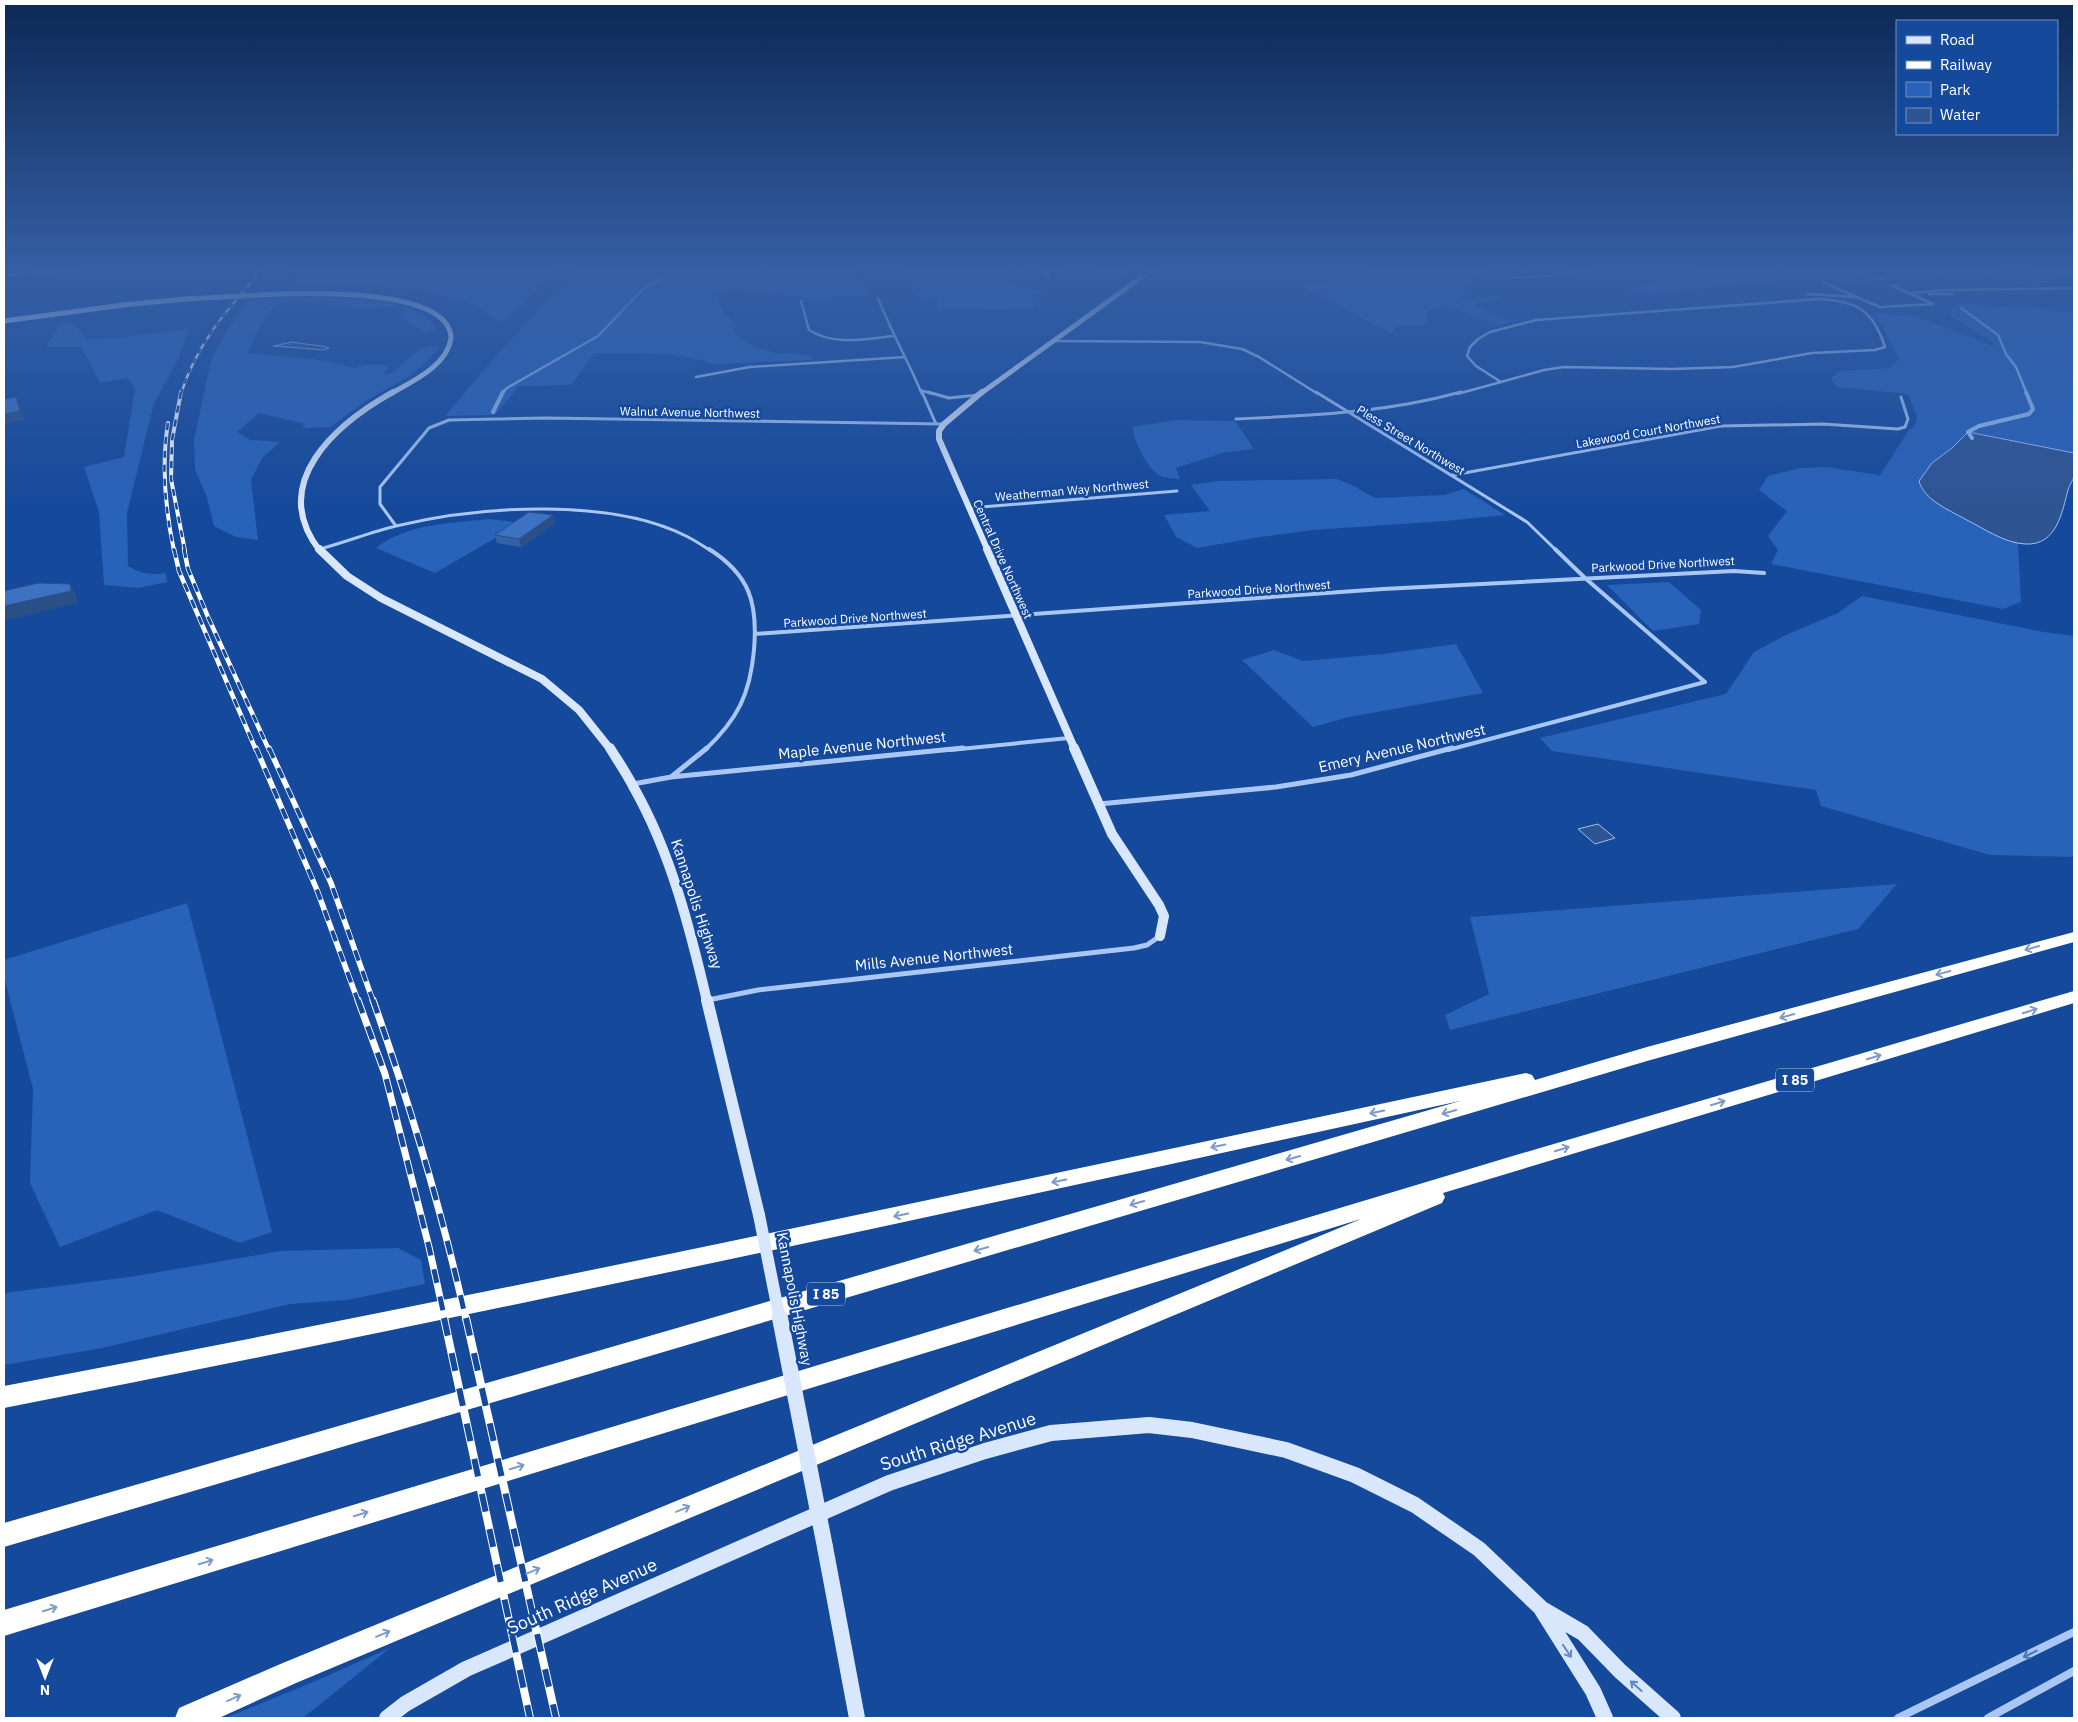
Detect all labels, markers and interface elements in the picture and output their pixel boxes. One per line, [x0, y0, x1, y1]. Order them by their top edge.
legend [1896, 20, 2058, 135]
text: Road [1940, 30, 1975, 49]
text: Railway [1940, 55, 1993, 74]
text: Park [1940, 80, 1970, 99]
text: Water [1940, 105, 1981, 124]
street label: Pless Street Northwest [1354, 402, 1468, 478]
street label: Walnut Avenue Northwest [620, 403, 760, 421]
street label: Lakewood Court Northwest [1575, 411, 1721, 451]
street label: Weatherman Way Northwest [995, 476, 1149, 504]
street label: Central Drive Northwest [970, 497, 1036, 621]
street label: Parkwood Drive Northwest [1591, 553, 1735, 575]
street label: Parkwood Drive Northwest [1187, 577, 1331, 601]
street label: Parkwood Drive Northwest [783, 606, 927, 630]
street label: Emery Avenue Northwest [1317, 720, 1487, 776]
street label: Maple Avenue Northwest [777, 727, 947, 763]
street label: Kannapolis Highway [667, 837, 727, 972]
street label: Mills Avenue Northwest [854, 939, 1014, 975]
one-way arrow [2025, 944, 2041, 954]
one-way arrow [1936, 969, 1952, 978]
one-way arrow [2021, 1005, 2037, 1015]
one-way arrow [1779, 1012, 1795, 1021]
one-way arrow [1866, 1051, 1882, 1061]
road number: I 85 [1776, 1068, 1814, 1092]
one-way arrow [1710, 1098, 1726, 1108]
one-way arrow [1442, 1107, 1458, 1117]
one-way arrow [1370, 1108, 1386, 1117]
one-way arrow [1211, 1142, 1227, 1151]
one-way arrow [1554, 1144, 1570, 1154]
one-way arrow [1286, 1153, 1302, 1163]
one-way arrow [1052, 1176, 1068, 1186]
one-way arrow [1130, 1199, 1146, 1209]
one-way arrow [893, 1211, 909, 1220]
street label: Kannapolis Highway [773, 1231, 817, 1368]
one-way arrow [974, 1244, 990, 1254]
road number: I 85 [807, 1282, 845, 1306]
street label: South Ridge Avenue [877, 1406, 1039, 1476]
one-way arrow [508, 1462, 524, 1472]
one-way arrow [675, 1504, 690, 1513]
one-way arrow [353, 1509, 369, 1519]
street label: South Ridge Avenue [503, 1553, 661, 1639]
one-way arrow [197, 1556, 213, 1566]
one-way arrow [525, 1566, 540, 1576]
one-way arrow [42, 1604, 58, 1614]
one-way arrow [375, 1628, 390, 1638]
one-way arrow [1562, 1644, 1572, 1658]
one-way arrow [2023, 1649, 2038, 1659]
north arrow [20, 1652, 70, 1702]
one-way arrow [1630, 1680, 1643, 1692]
text: N [40, 1681, 50, 1699]
one-way arrow [226, 1693, 241, 1702]

